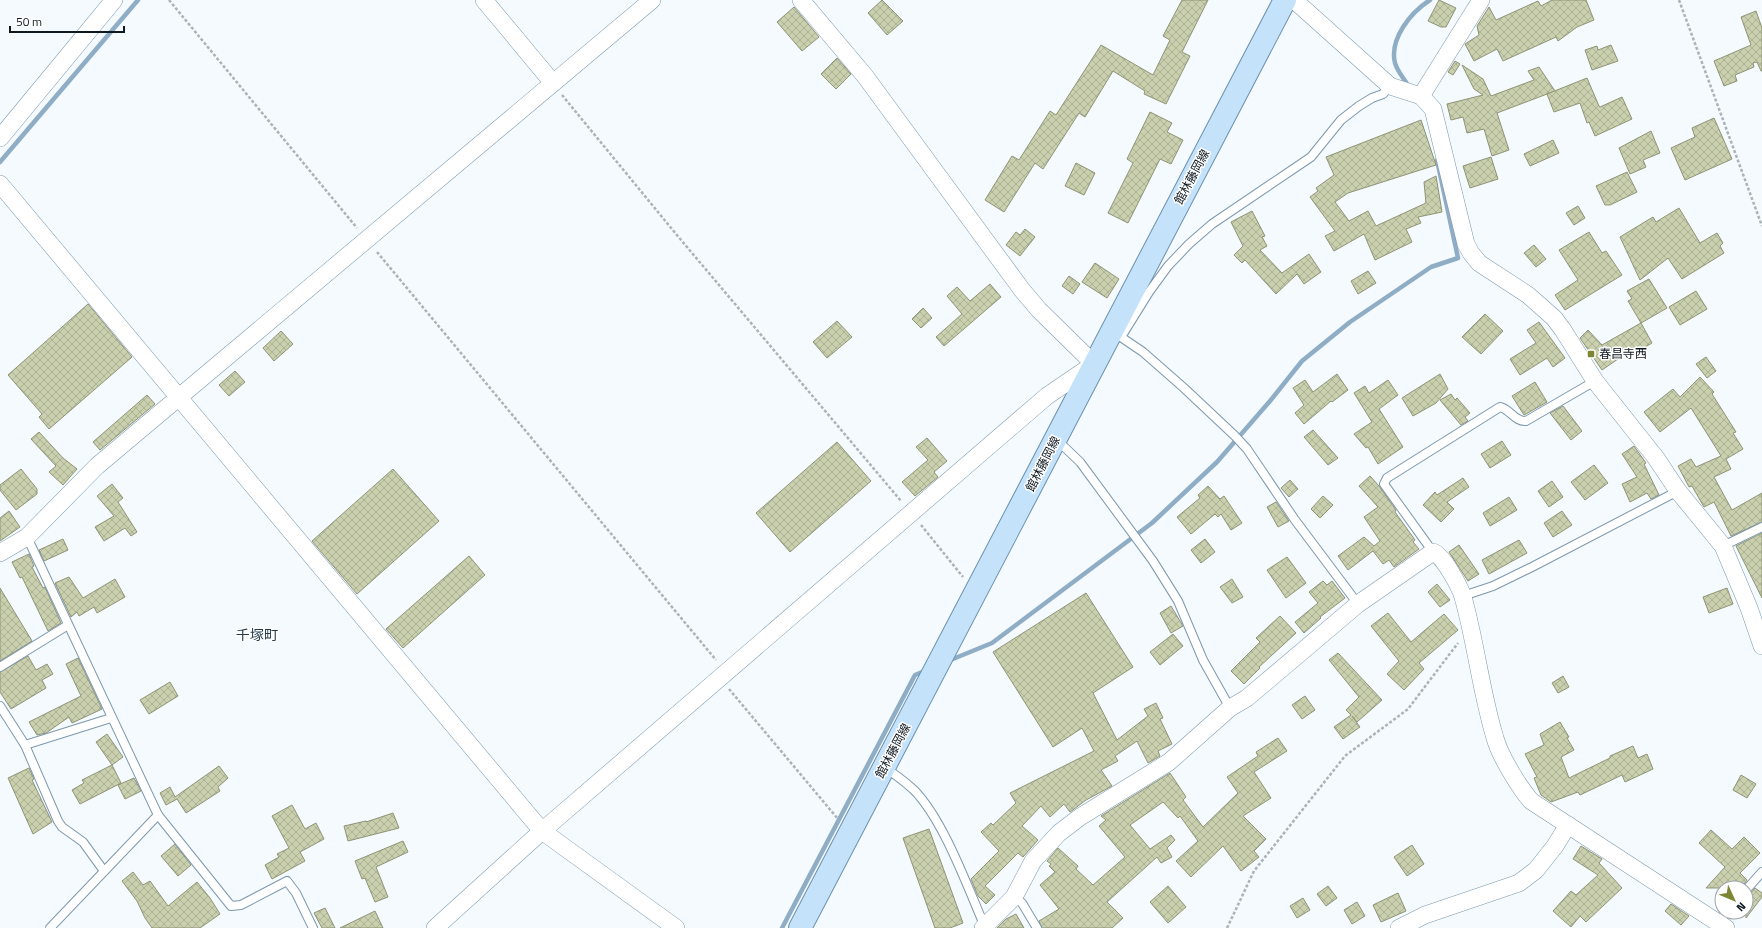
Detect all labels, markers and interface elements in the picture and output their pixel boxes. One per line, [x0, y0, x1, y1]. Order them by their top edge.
scale bar [10, 8, 124, 34]
text: 50 m [16, 12, 42, 31]
street label: 館林藤岡線 [1169, 146, 1214, 208]
place label: 春昌寺西 [1599, 344, 1647, 363]
marker: 春昌寺西 [1586, 349, 1596, 359]
street label: 館林藤岡線 [1020, 433, 1065, 495]
district label: 千塚町 [236, 624, 278, 645]
street label: 館林藤岡線 [870, 720, 915, 782]
north arrow [1714, 880, 1754, 920]
text: N [1733, 899, 1750, 915]

